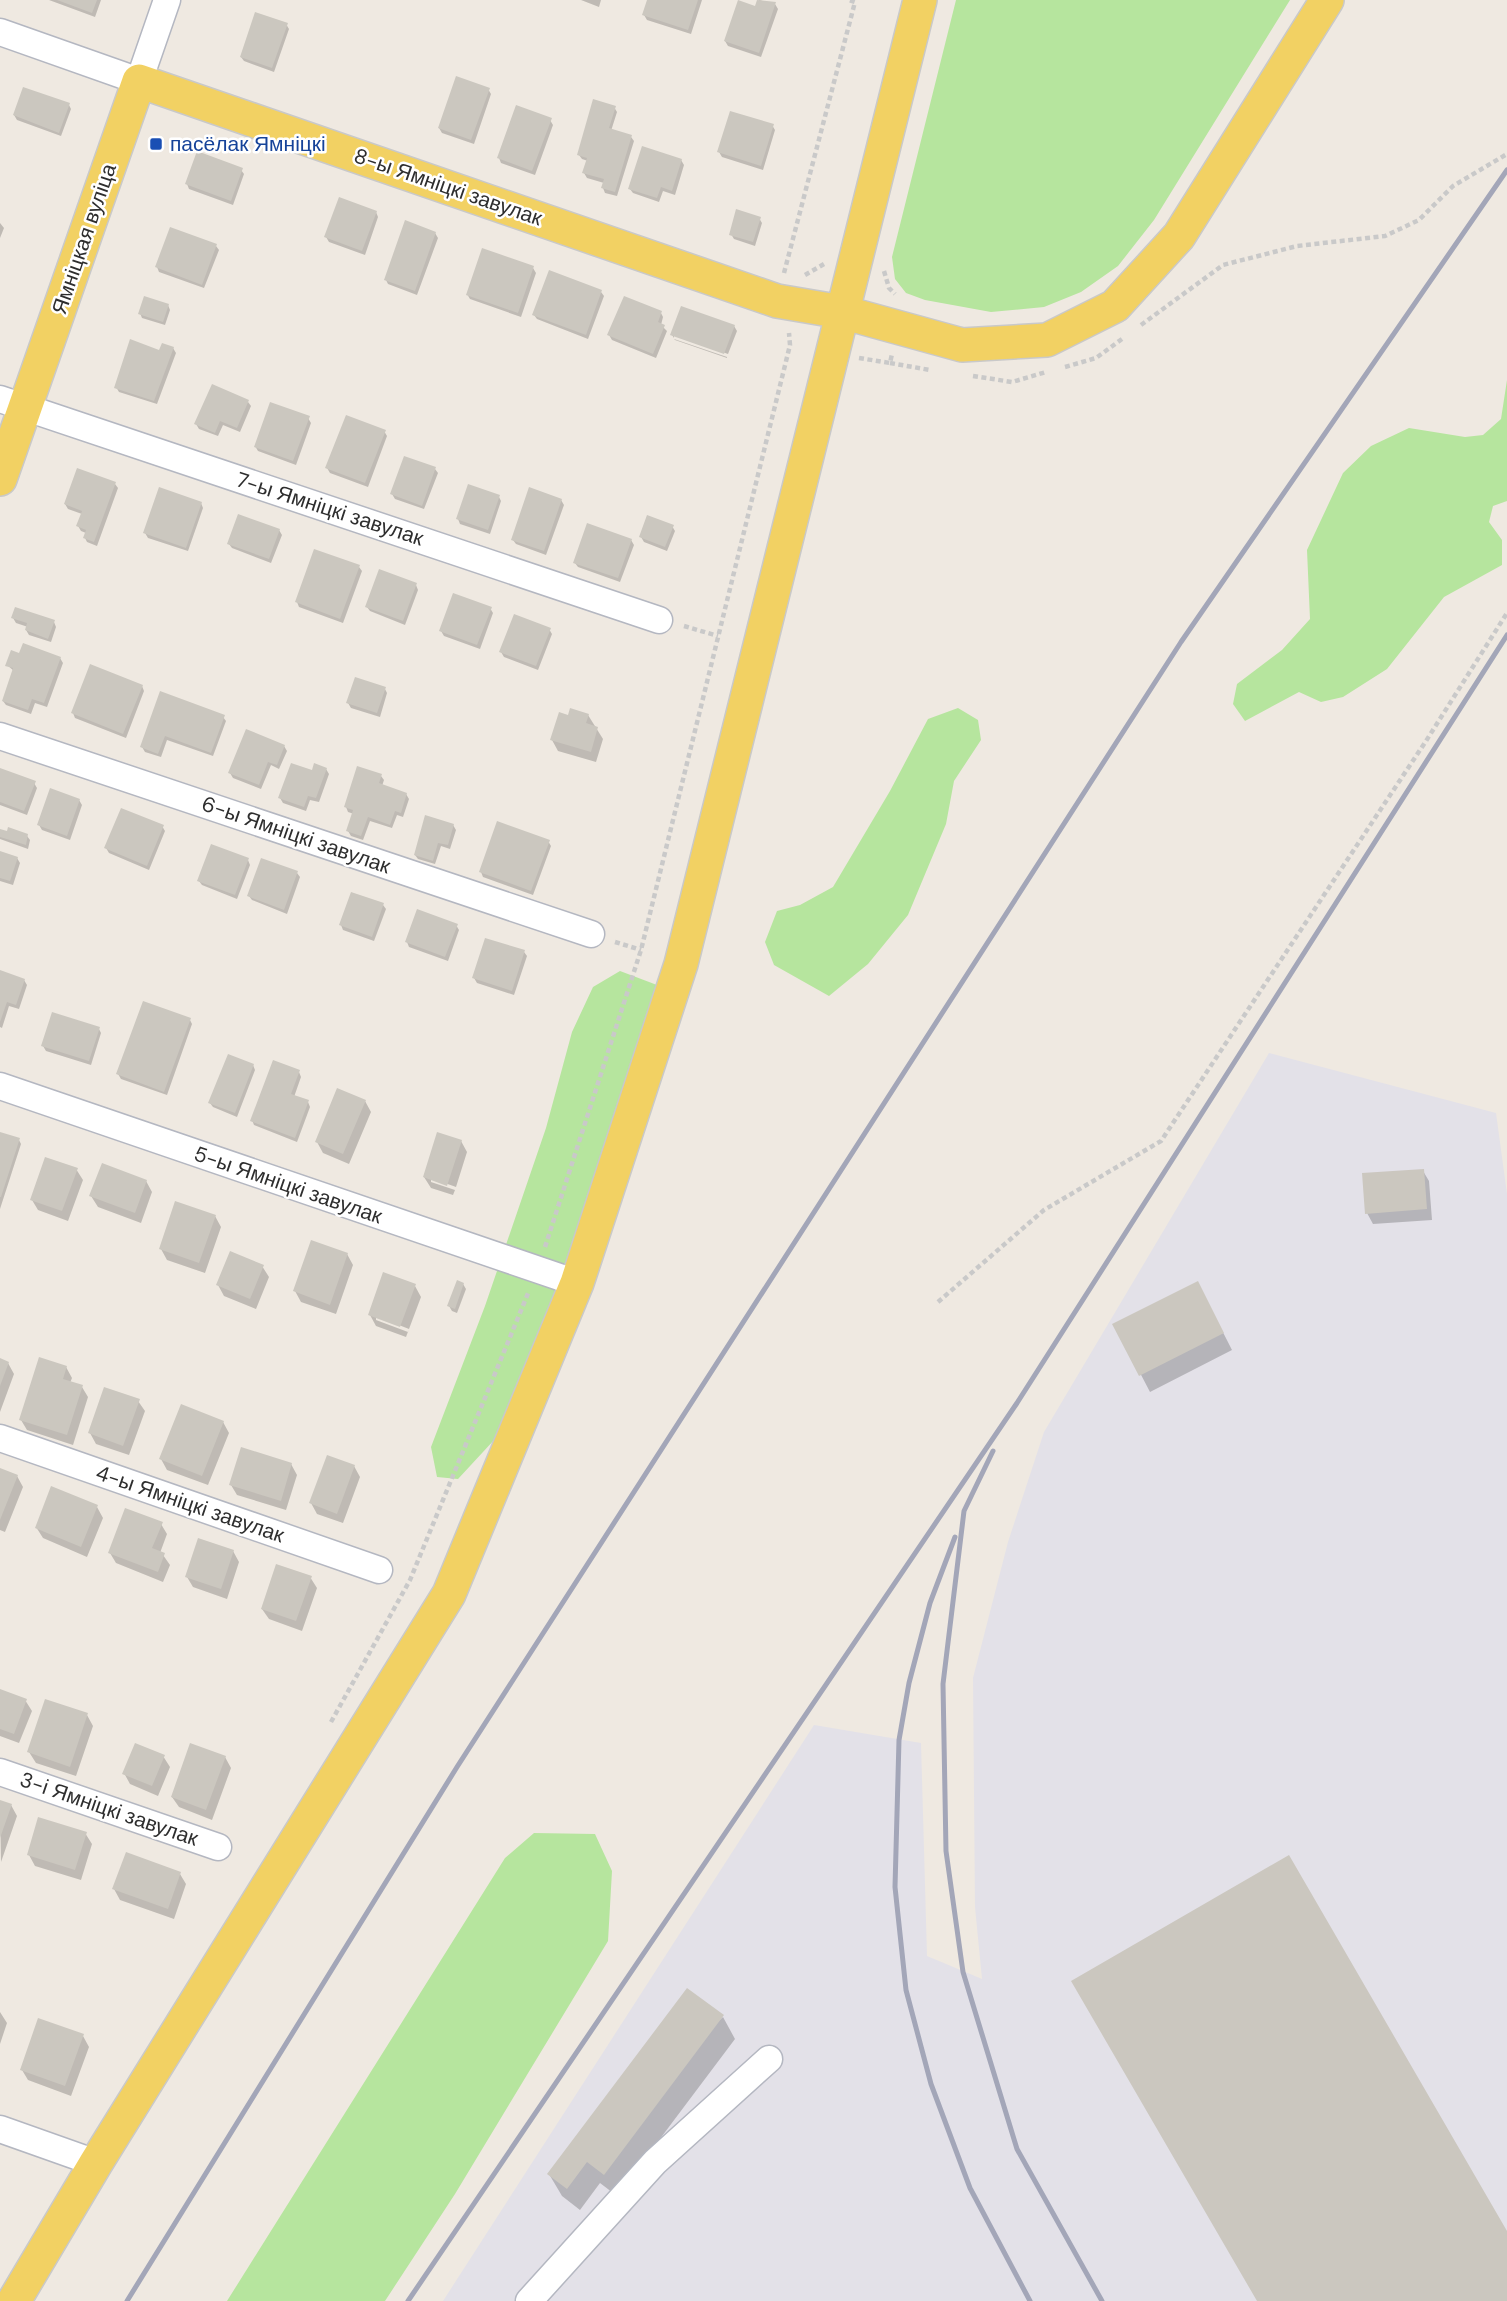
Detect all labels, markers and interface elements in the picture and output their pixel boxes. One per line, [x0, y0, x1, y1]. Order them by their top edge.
place label: пасёлак Ямніцкі [170, 130, 326, 158]
marker: пасёлак Ямніцкі [148, 136, 164, 152]
street label: 8-ы Ямніцкі завулак [350, 142, 547, 233]
street label: Ямніцкая вуліца [45, 160, 123, 318]
street label: 7-ы Ямніцкі завулак [233, 466, 428, 553]
street label: 6-ы Ямніцкі завулак [198, 790, 395, 881]
street label: 5-ы Ямніцкі завулак [190, 1140, 387, 1231]
street label: 4-ы Ямніцкі завулак [92, 1459, 289, 1550]
street label: 3-і Ямніцкі завулак [16, 1765, 202, 1853]

